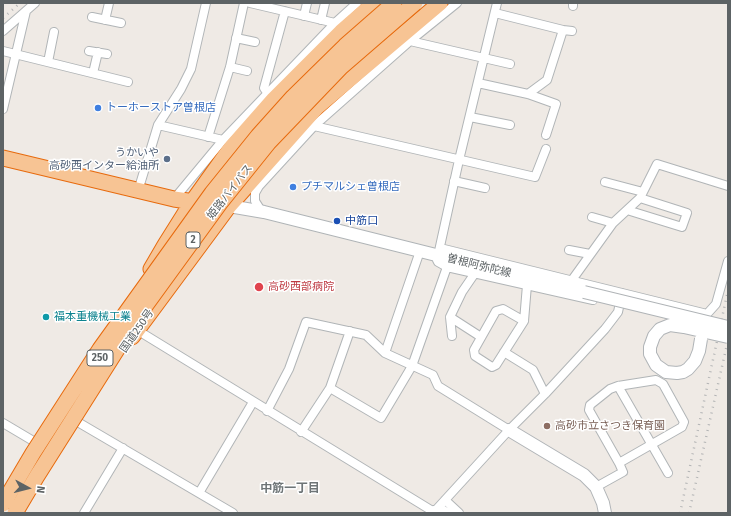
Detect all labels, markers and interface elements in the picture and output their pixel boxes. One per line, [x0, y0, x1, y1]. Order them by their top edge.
place label: トーホーストア曽根店 [106, 101, 216, 115]
marker: トーホーストア曽根店 [93, 103, 103, 113]
place label: うかいや 高砂西インター給油所 [49, 146, 159, 172]
marker: うかいや 高砂西インター給油所 [162, 154, 172, 164]
street label: 姫路バイパス [204, 162, 256, 222]
place label: プチマルシェ曽根店 [301, 180, 400, 194]
marker: プチマルシェ曽根店 [288, 182, 298, 192]
place label: 中筋口 [345, 214, 378, 228]
marker: 中筋口 [332, 216, 342, 226]
road number: 2 [186, 232, 200, 248]
street label: 曽根阿弥陀線 [445, 252, 513, 280]
place label: 高砂西部病院 [268, 280, 334, 294]
marker: 高砂西部病院 [253, 281, 265, 293]
street label: 国道250号 [117, 307, 157, 355]
place label: 福本重機械工業 [54, 310, 131, 324]
marker: 福本重機械工業 [41, 312, 51, 322]
road number: 250 [87, 350, 113, 366]
place label: 高砂市立さつき保育園 [555, 419, 665, 433]
marker: 高砂市立さつき保育園 [542, 421, 552, 431]
north arrow [8, 468, 48, 508]
district label: 中筋一丁目 [260, 482, 320, 496]
text: N [34, 485, 47, 494]

